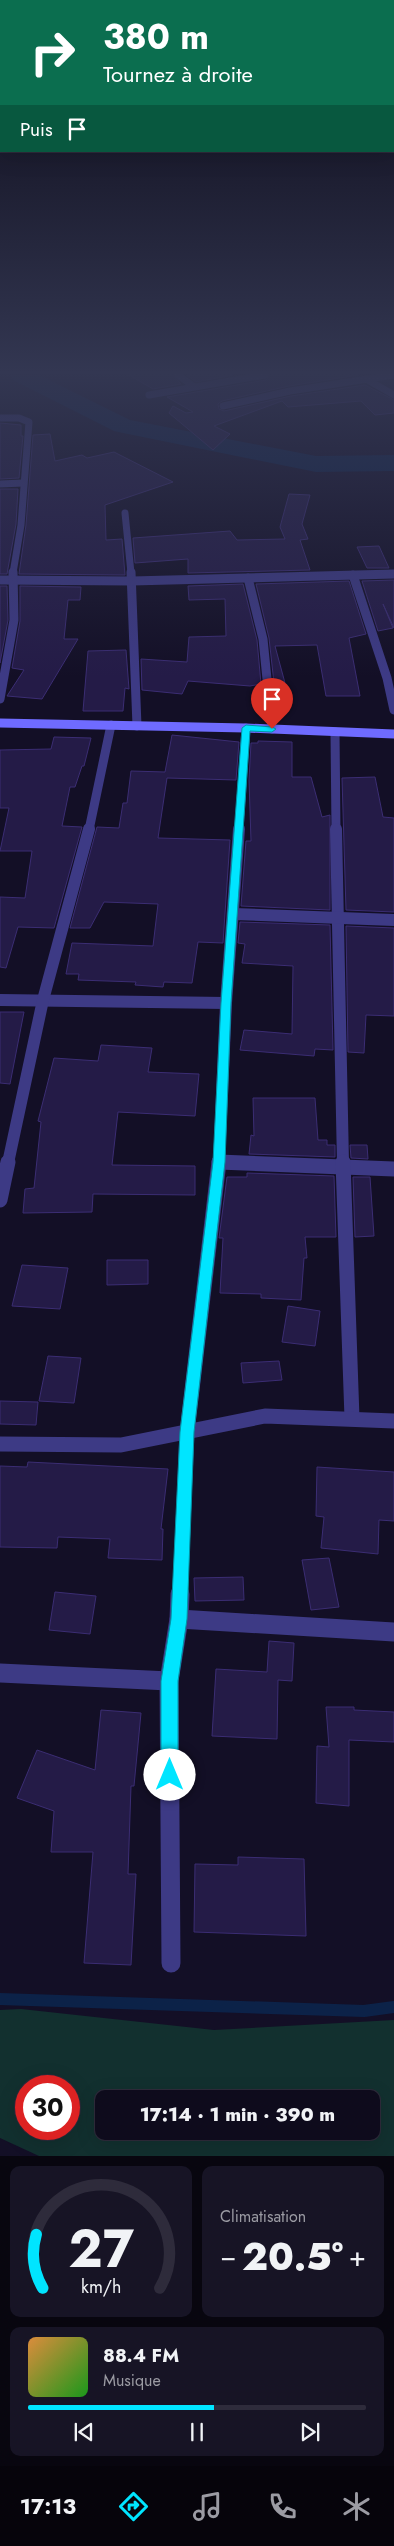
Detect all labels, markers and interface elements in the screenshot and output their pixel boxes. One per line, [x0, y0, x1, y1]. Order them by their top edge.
text: 380 m [103, 12, 209, 62]
icon: right [20, 20, 85, 85]
text: Tournez à droite [103, 58, 253, 90]
icon: arrive [63, 115, 91, 143]
text: Puis [20, 116, 53, 143]
pin [251, 678, 293, 729]
icon: arrive [258, 685, 286, 713]
position arrow [143, 1748, 195, 1800]
speed limit sign: 30 [15, 2075, 80, 2140]
text: 17:14 · 1 min · 390 m [140, 2101, 335, 2128]
text: Climatisation [220, 2205, 306, 2228]
text: 27 [68, 2211, 134, 2287]
text: 20.5° [242, 2229, 343, 2284]
text: − [220, 2236, 237, 2277]
text: + [349, 2236, 366, 2277]
text: km/h [81, 2274, 121, 2300]
text: 88.4 FM [103, 2342, 179, 2369]
text: Musique [103, 2369, 161, 2392]
icon: previous [70, 2418, 98, 2446]
icon: pause [183, 2418, 211, 2446]
icon: next [296, 2418, 324, 2446]
icon: directions [116, 2489, 151, 2524]
icon: music [190, 2489, 225, 2524]
icon: phone [265, 2489, 300, 2524]
icon: climate [339, 2489, 374, 2524]
text: 17:13 [20, 2490, 76, 2522]

